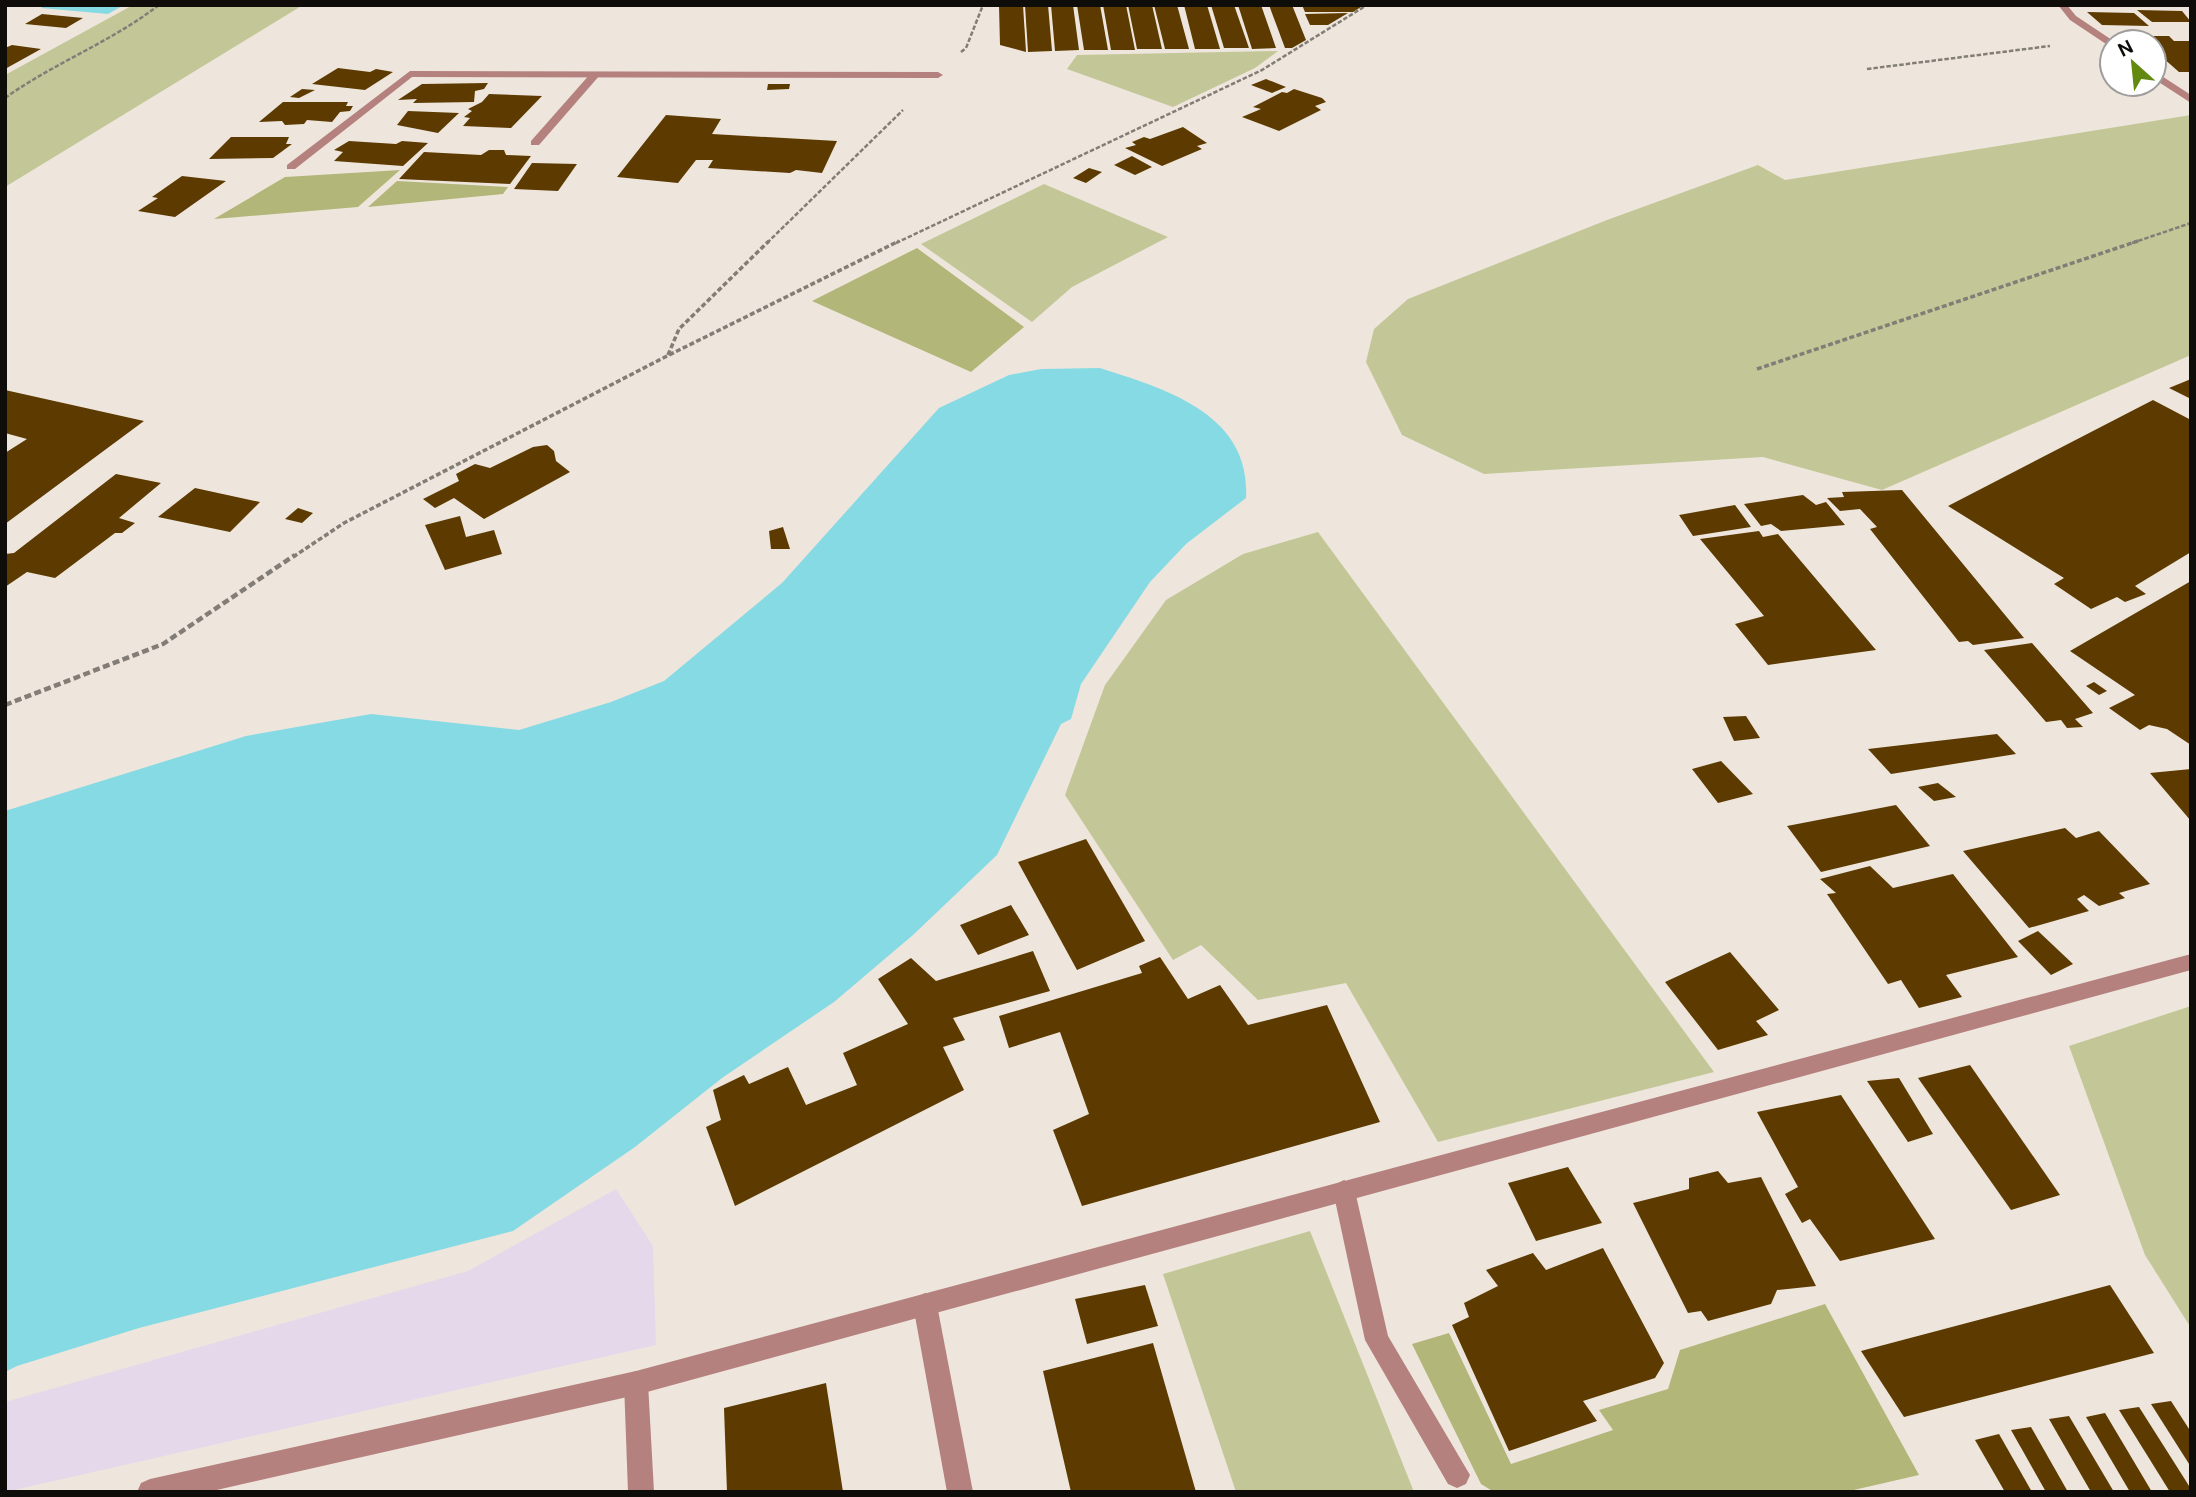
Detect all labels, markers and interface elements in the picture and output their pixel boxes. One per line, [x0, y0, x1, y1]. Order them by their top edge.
north arrow [2098, 28, 2168, 98]
text: N [2114, 34, 2137, 63]

